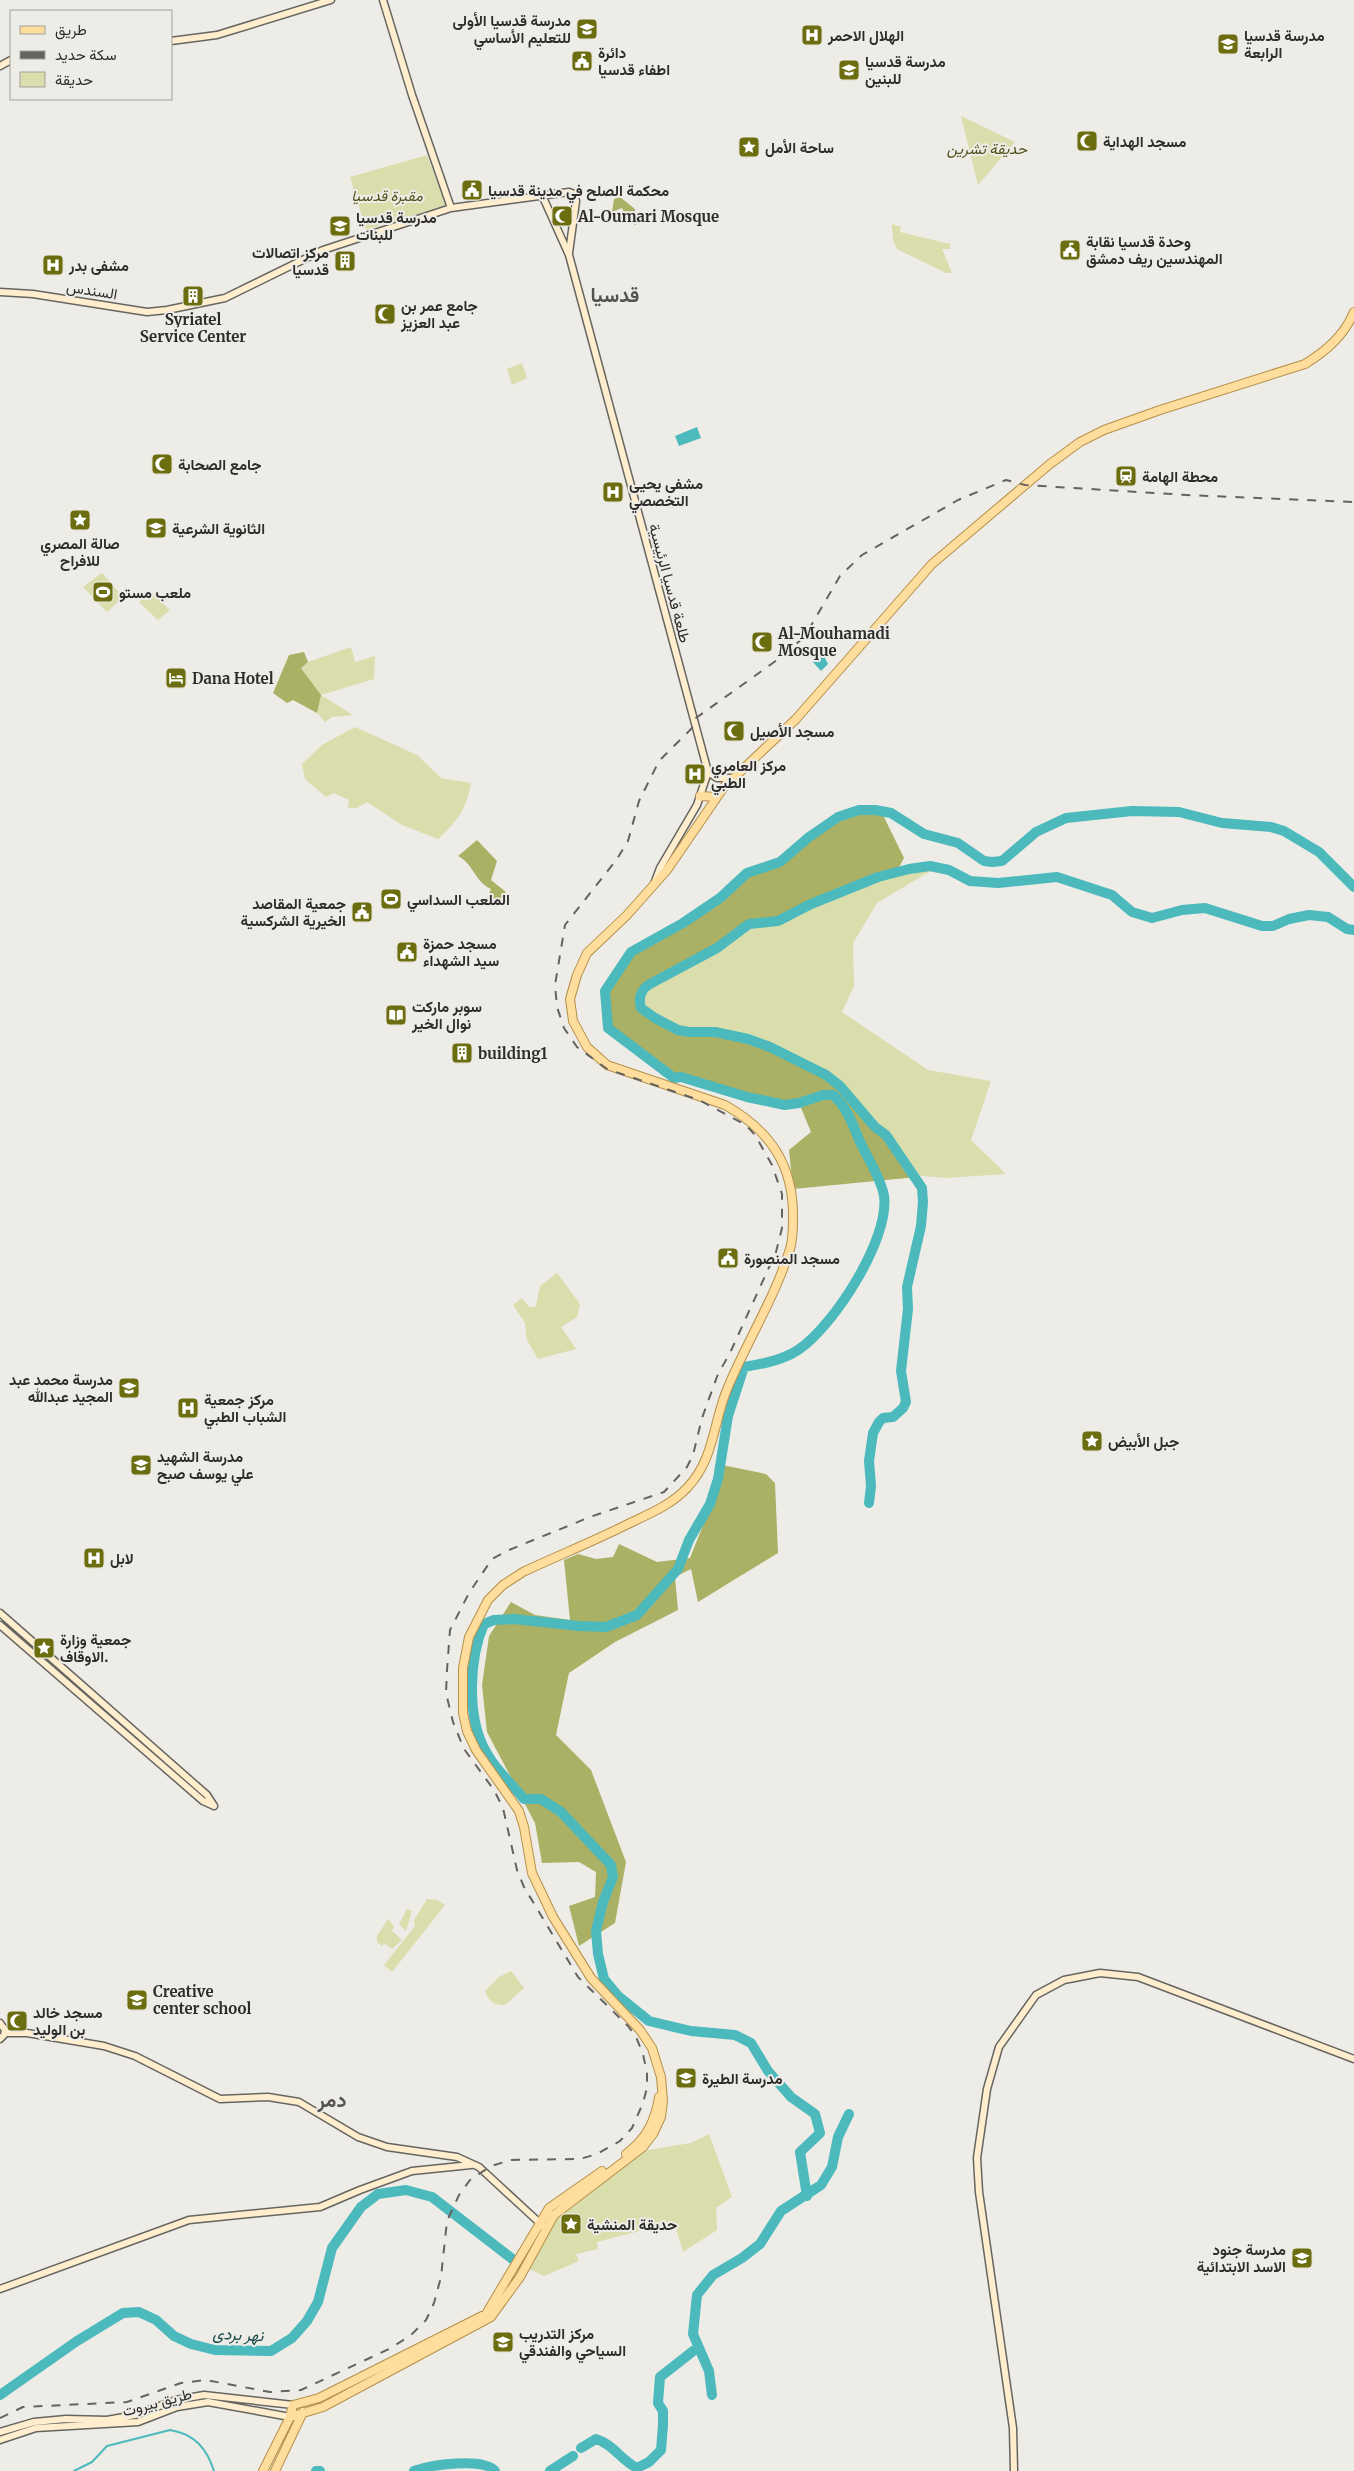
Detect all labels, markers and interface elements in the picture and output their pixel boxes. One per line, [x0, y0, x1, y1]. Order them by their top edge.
legend [10, 10, 172, 100]
place label: مدرسة قدسيا الأولى للتعليم الأساسي [453, 11, 571, 51]
school or university icon: مدرسة قدسيا الأولى للتعليم الأساسي [575, 17, 599, 41]
text: طريق [55, 20, 87, 40]
hospital icon: الهلال الاحمر [800, 23, 824, 47]
place label: الهلال الاحمر [827, 26, 904, 45]
place label: مدرسة قدسيا الرابعة [1244, 26, 1325, 62]
school or university icon: مدرسة قدسيا الرابعة [1216, 32, 1240, 56]
place label: دائرة اطفاء قدسيا [598, 43, 670, 79]
text: سكة حديد [55, 45, 117, 64]
public building icon: دائرة اطفاء قدسيا [570, 49, 594, 73]
place label: مدرسة قدسيا للبنين [865, 52, 946, 88]
school or university icon: مدرسة قدسيا للبنين [837, 58, 861, 82]
text: حديقة [55, 70, 93, 89]
mosque icon: مسجد الهداية [1075, 129, 1099, 153]
place label: مسجد الهداية [1103, 132, 1186, 151]
place icon: ساحة الأمل [737, 135, 761, 159]
place label: ساحة الأمل [765, 138, 834, 157]
park label: حديقة تشرين [947, 139, 1028, 158]
public building icon: محكمة الصلح في مدينة قدسيا [460, 178, 484, 202]
place label: محكمة الصلح في مدينة قدسيا [488, 181, 669, 204]
park label: مقبرة قدسيا [351, 186, 424, 205]
mosque icon: Al-Oumari Mosque [550, 204, 574, 228]
place label: Al-Oumari Mosque [577, 207, 719, 226]
place label: مدرسة قدسيا للبنات [356, 208, 437, 244]
school or university icon: مدرسة قدسيا للبنات [328, 214, 352, 238]
place label: وحدة قدسيا نقابة المهندسين ريف دمشق [1086, 232, 1223, 268]
public building icon: وحدة قدسيا نقابة المهندسين ريف دمشق [1058, 238, 1082, 262]
place label: مركز اتصالات قدسيا [252, 243, 329, 279]
building icon: مركز اتصالات قدسيا [333, 249, 357, 273]
hospital icon: مشفى بدر [41, 253, 65, 277]
place label: مشفى بدر [68, 256, 129, 275]
street label: السندس [65, 277, 119, 304]
district label: قدسيا [591, 282, 639, 307]
building icon: Syriatel Service Center [181, 284, 205, 308]
place label: جامع عمر بن عبد العزيز [400, 296, 478, 332]
mosque icon: جامع عمر بن عبد العزيز [373, 302, 397, 326]
place label: Syriatel Service Center [140, 310, 246, 346]
mosque icon: جامع الصحابة [150, 452, 174, 476]
place label: جامع الصحابة [178, 455, 261, 475]
station icon: محطة الهامة [1114, 464, 1138, 488]
place label: محطة الهامة [1142, 467, 1218, 486]
place label: مشفى يحيى التخصصي [629, 474, 703, 514]
hospital icon: مشفى يحيى التخصصي [601, 480, 625, 504]
place icon: صالة المصري للافراح [68, 508, 92, 532]
school or university icon: الثانوية الشرعية [144, 516, 168, 540]
place label: الثانوية الشرعية [172, 519, 265, 538]
street label: طلعة قدسيا الرئيسية [645, 521, 695, 645]
place label: صالة المصري للافراح [40, 534, 120, 571]
sports icon: ملعب مستو [91, 580, 115, 604]
place label: ملعب مستو [119, 583, 191, 602]
place label: Al-Mouhamadi Mosque [777, 624, 890, 660]
mosque icon: Al-Mouhamadi Mosque [750, 630, 774, 654]
hotel icon: Dana Hotel [164, 666, 188, 690]
place label: Dana Hotel [192, 669, 274, 688]
mosque icon: مسجد الأصيل [722, 719, 746, 743]
place label: مسجد الأصيل [750, 722, 834, 741]
place label: مركز العامري الطبي [711, 756, 786, 796]
hospital icon: مركز العامري الطبي [683, 762, 707, 786]
sports icon: الملعب السداسي [379, 887, 403, 911]
place label: الملعب السداسي [407, 890, 510, 913]
place label: جمعية المقاصد الخيرية الشركسية [241, 894, 346, 930]
public building icon: جمعية المقاصد الخيرية الشركسية [350, 900, 374, 924]
place label: مسجد حمزة سيد الشهداء [423, 934, 499, 970]
public building icon: مسجد حمزة سيد الشهداء [395, 940, 419, 964]
place label: سوبر ماركت نوال الخير [411, 997, 482, 1033]
library icon: سوبر ماركت نوال الخير [384, 1003, 408, 1027]
building icon: building1 [450, 1041, 474, 1065]
place label: building1 [478, 1044, 547, 1063]
public building icon: مسجد المنصورة [716, 1246, 740, 1270]
place label: مسجد المنصورة [744, 1249, 840, 1268]
place label: مدرسة محمد عبد المجيد عبدالله [9, 1370, 113, 1406]
school or university icon: مدرسة محمد عبد المجيد عبدالله [117, 1376, 141, 1400]
place label: مركز جمعية الشباب الطبي [204, 1390, 286, 1430]
hospital icon: مركز جمعية الشباب الطبي [176, 1396, 200, 1420]
place icon: جبل الأبيض [1080, 1429, 1104, 1453]
place label: جبل الأبيض [1108, 1432, 1179, 1451]
place label: مدرسة الشهيد علي يوسف صبح [157, 1447, 254, 1487]
school or university icon: مدرسة الشهيد علي يوسف صبح [129, 1453, 153, 1477]
hospital icon: لابل [82, 1546, 106, 1570]
place label: لابل [110, 1549, 134, 1568]
place label: جمعية وزارة الاوقاف. [60, 1630, 131, 1666]
place icon: جمعية وزارة الاوقاف. [32, 1636, 56, 1660]
place label: Creative center school [153, 1982, 251, 2018]
school or university icon: Creative center school [125, 1988, 149, 2012]
place label: مسجد خالد بن الوليد [33, 2003, 103, 2039]
mosque icon: مسجد خالد بن الوليد [5, 2009, 29, 2033]
school or university icon: مدرسة الطيرة [674, 2066, 698, 2090]
place label: مدرسة الطيرة [702, 2069, 783, 2088]
district label: دمر [317, 2087, 346, 2113]
place icon: حديقة المنشية [559, 2212, 583, 2236]
place label: حديقة المنشية [587, 2215, 677, 2234]
place label: مدرسة جنود الاسد الابتدائية [1197, 2240, 1286, 2276]
school or university icon: مدرسة جنود الاسد الابتدائية [1290, 2246, 1314, 2270]
water label: نهر بردى [212, 2323, 265, 2346]
place label: مركز التدريب السياحي والفندقي [519, 2324, 626, 2364]
school or university icon: مركز التدريب السياحي والفندقي [491, 2330, 515, 2354]
street label: طريق بيروت [120, 2384, 194, 2421]

